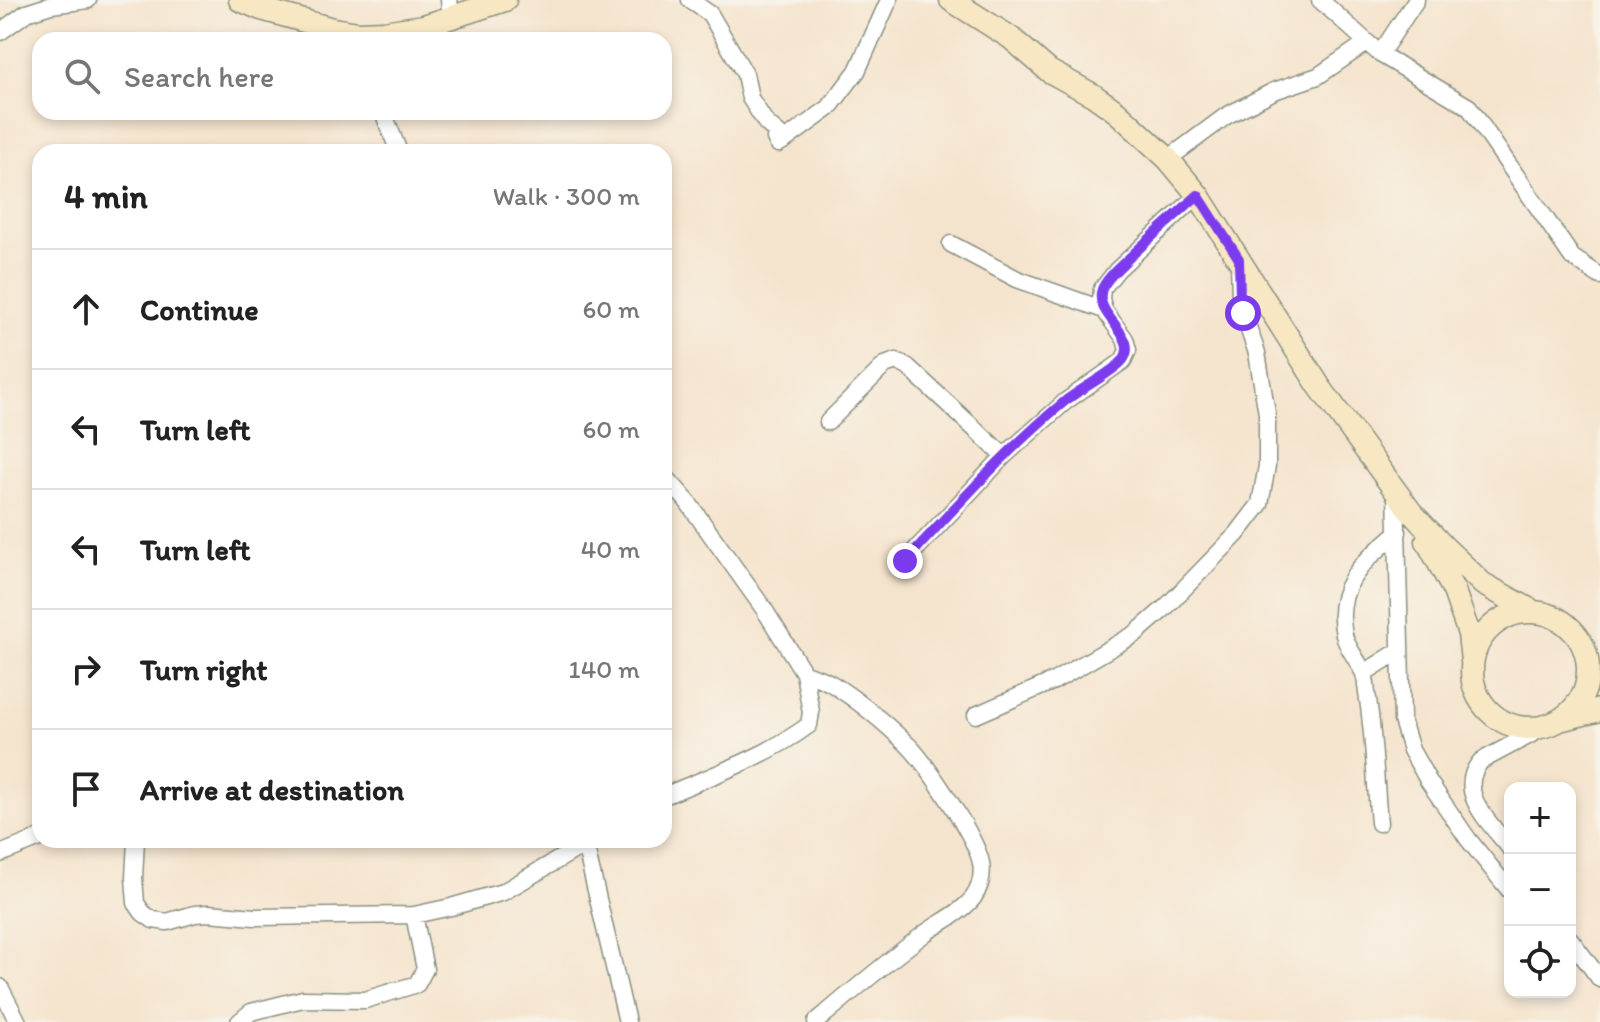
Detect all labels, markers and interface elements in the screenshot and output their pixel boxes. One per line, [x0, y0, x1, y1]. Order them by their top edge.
search box [32, 32, 672, 120]
icon: search [60, 54, 104, 98]
text: Search here [124, 58, 274, 95]
text: 4 min [64, 176, 148, 217]
text: Walk · 300 m [493, 180, 640, 212]
icon: ahead [64, 287, 108, 331]
text: Continue [140, 291, 259, 328]
text: 60 m [583, 293, 640, 325]
route start [1225, 295, 1261, 331]
icon: left [64, 407, 108, 451]
text: Turn left [140, 411, 251, 448]
text: 60 m [583, 413, 640, 445]
icon: left [64, 527, 108, 571]
text: Turn left [140, 531, 251, 568]
text: 40 m [581, 533, 640, 565]
route end [887, 543, 923, 579]
icon: right [64, 647, 108, 691]
text: Turn right [140, 651, 268, 688]
text: 140 m [569, 653, 640, 685]
icon: arrive [64, 767, 108, 811]
text: Arrive at destination [140, 771, 404, 808]
map controls [1504, 782, 1576, 998]
button: + [1504, 782, 1576, 854]
button: − [1504, 854, 1576, 926]
button: locate [1504, 926, 1576, 998]

